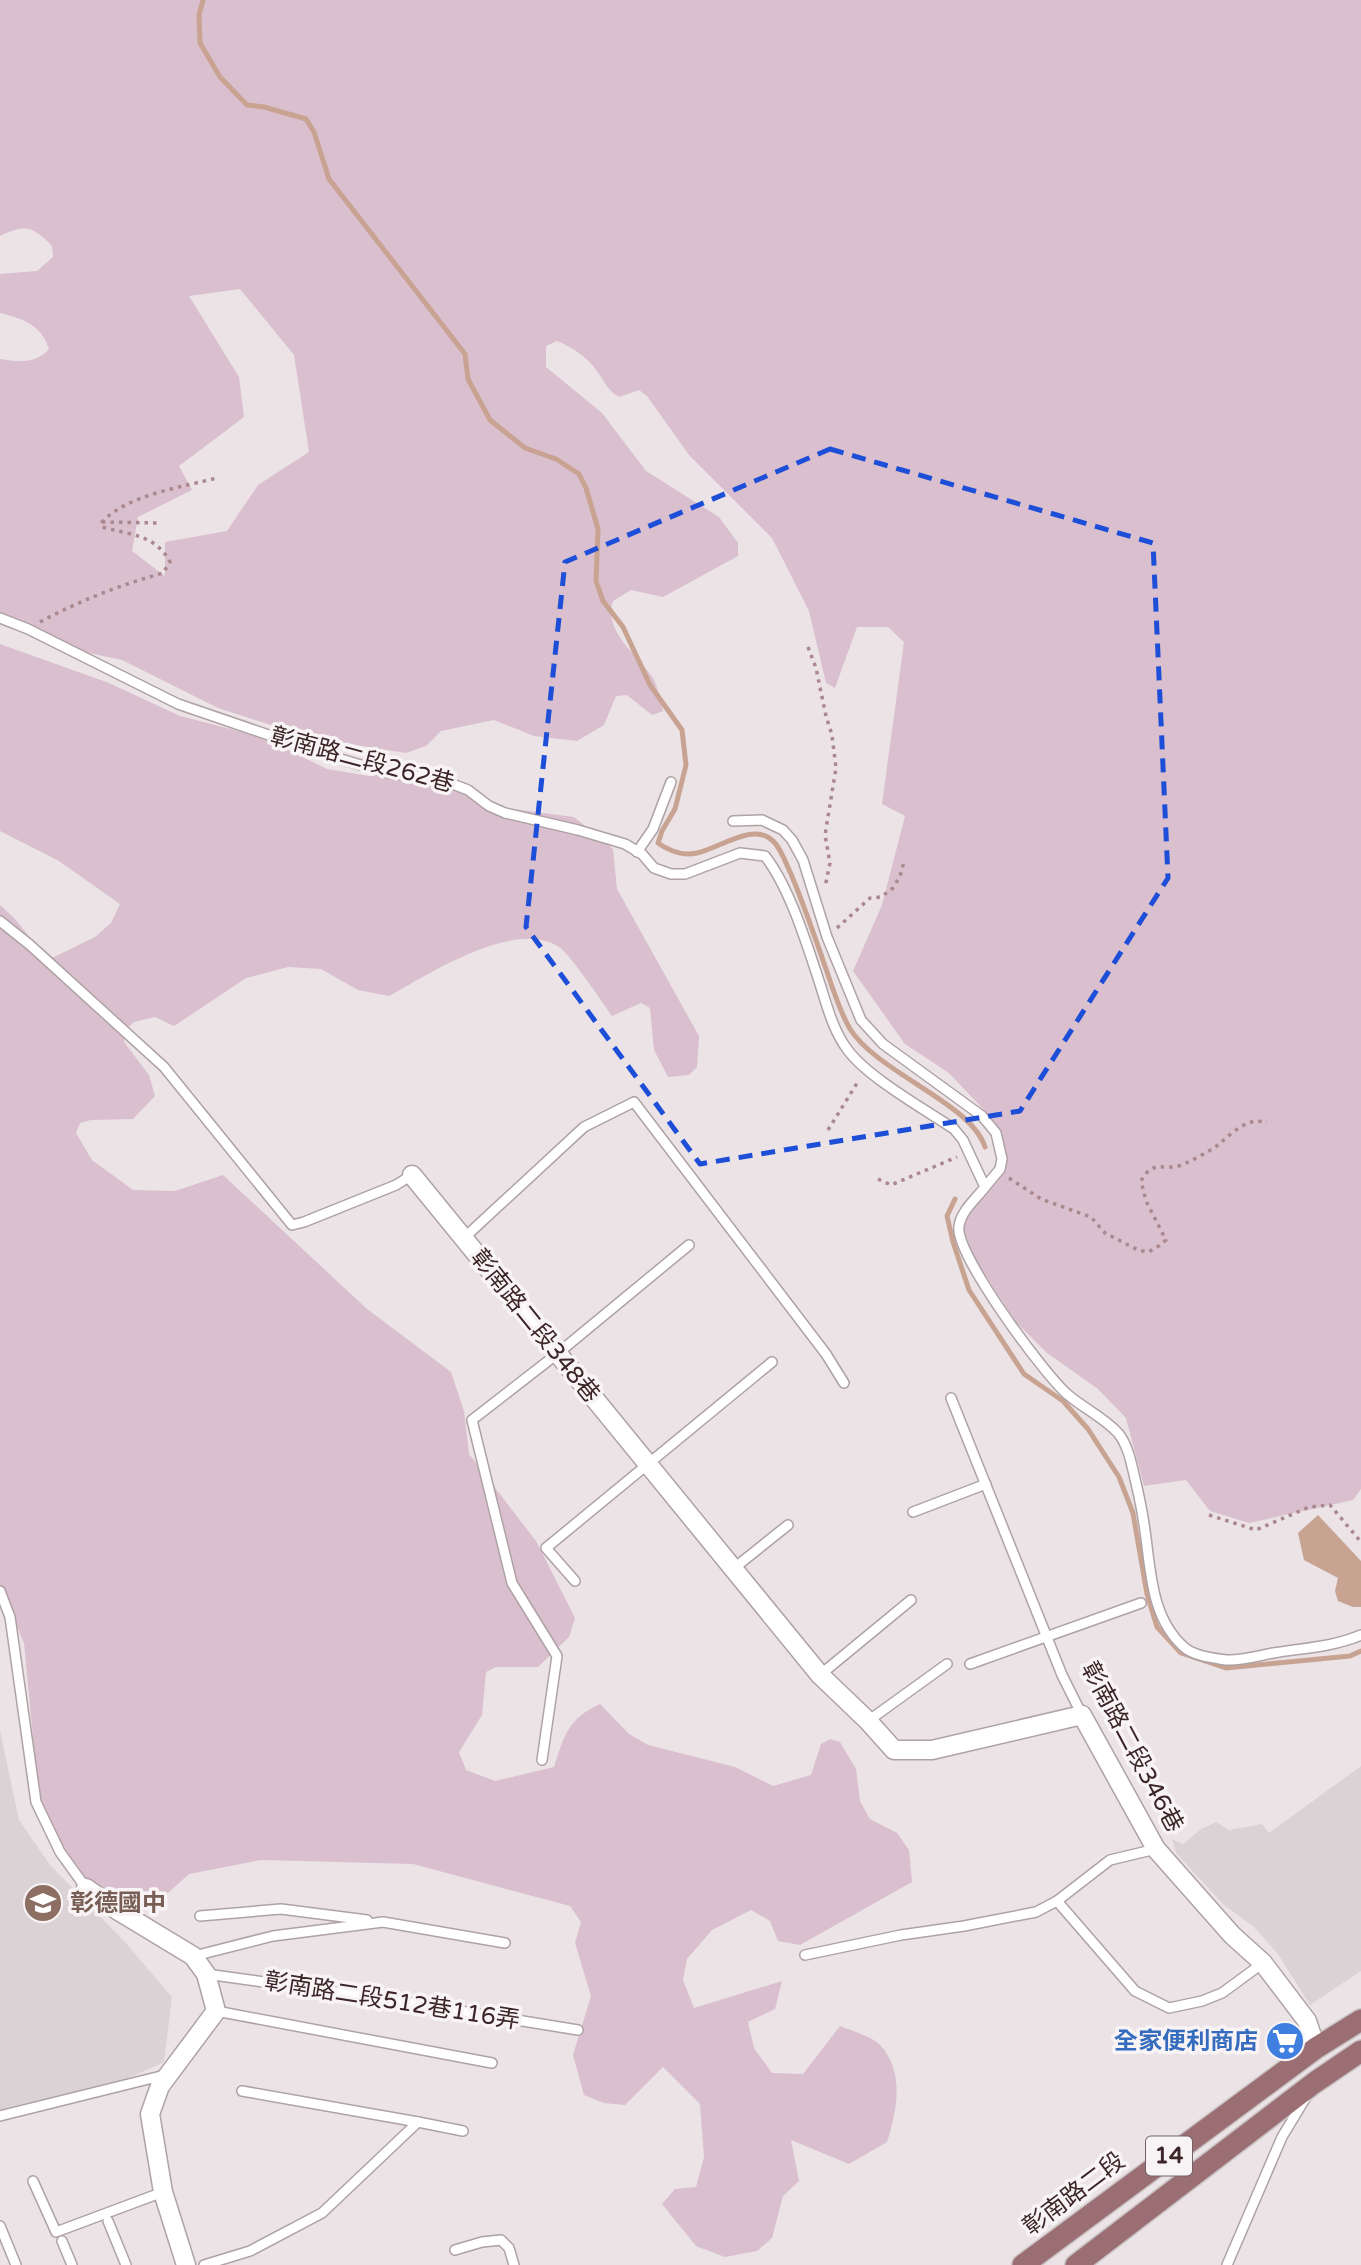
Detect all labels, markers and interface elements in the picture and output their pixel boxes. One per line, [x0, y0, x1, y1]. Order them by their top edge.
street label: 彰南路二段262巷 [267, 722, 457, 798]
street label: 彰南路二段348巷 [464, 1243, 606, 1409]
street label: 彰南路二段346巷 [1075, 1657, 1189, 1837]
school or university icon: 彰德國中 [22, 1882, 64, 1924]
place label: 彰德國中 [70, 1889, 166, 1918]
street label: 彰南路二段512巷116弄 [262, 1966, 522, 2036]
supermarket icon: 全家便利商店 [1264, 2020, 1306, 2062]
place label: 全家便利商店 [1114, 2027, 1258, 2056]
road number: 14 [1146, 2136, 1192, 2176]
street label: 彰南路二段 [1017, 2146, 1131, 2242]

